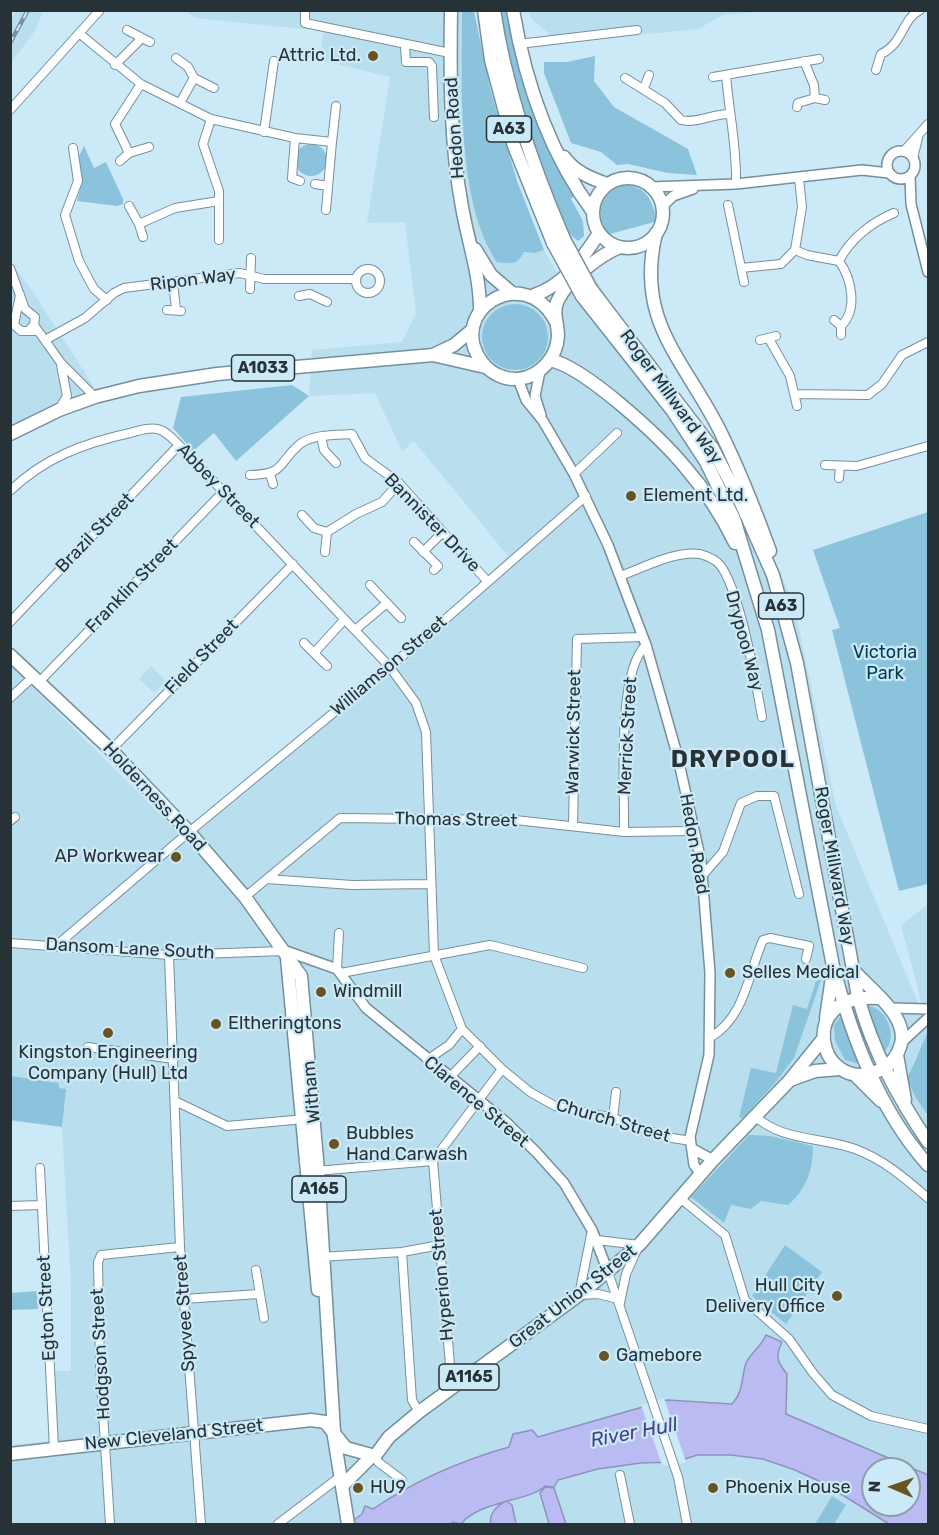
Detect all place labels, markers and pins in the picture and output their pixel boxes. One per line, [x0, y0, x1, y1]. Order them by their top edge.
place label: Attric Ltd. [278, 45, 361, 67]
marker: Attric Ltd. [366, 49, 380, 63]
place label: Element Ltd. [643, 485, 748, 507]
marker: Element Ltd. [624, 489, 638, 503]
place label: AP Workwear [54, 846, 164, 868]
marker: AP Workwear [169, 850, 183, 864]
place label: Selles Medical [742, 962, 859, 984]
marker: Selles Medical [723, 966, 737, 980]
place label: Windmill [333, 981, 402, 1003]
marker: Windmill [314, 985, 328, 999]
place label: Eltheringtons [228, 1013, 342, 1035]
marker: Eltheringtons [209, 1017, 223, 1031]
marker: Kingston Engineering Company (Hull) Ltd [101, 1026, 115, 1040]
place label: Kingston Engineering Company (Hull) Ltd [18, 1042, 198, 1084]
place label: Bubbles Hand Carwash [346, 1123, 468, 1166]
marker: Bubbles Hand Carwash [327, 1137, 341, 1151]
place label: Hull City Delivery Office [705, 1275, 825, 1318]
marker: Hull City Delivery Office [830, 1289, 844, 1303]
place label: Gamebore [616, 1345, 702, 1367]
marker: Gamebore [597, 1349, 611, 1363]
place label: HU9 [370, 1477, 406, 1499]
place label: Phoenix House [725, 1477, 851, 1499]
marker: HU9 [351, 1481, 365, 1495]
marker: Phoenix House [706, 1481, 720, 1495]

